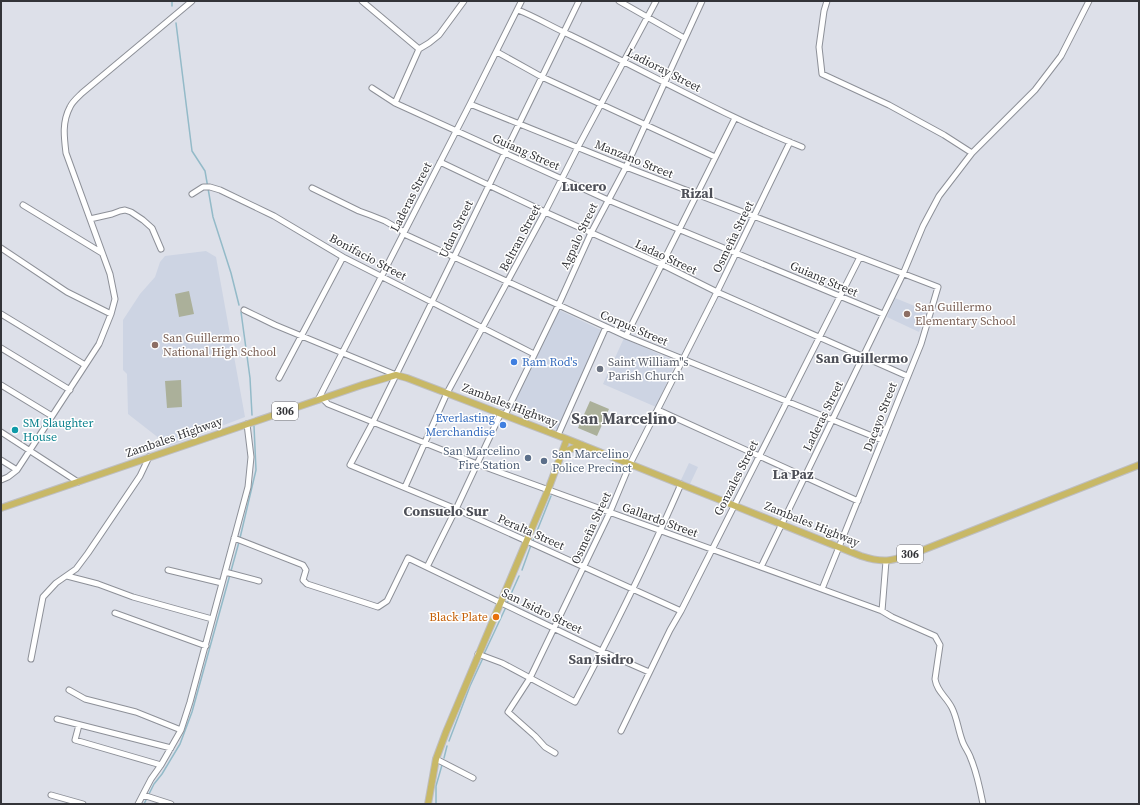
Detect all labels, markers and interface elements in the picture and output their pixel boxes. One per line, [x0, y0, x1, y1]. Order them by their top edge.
street label: Ladioray Street [624, 44, 704, 96]
street label: Guiang Street [490, 130, 562, 174]
street label: Manzano Street [592, 136, 676, 182]
street label: Laderas Street [387, 159, 435, 235]
district label: Lucero [562, 176, 607, 196]
district label: Rizal [681, 183, 714, 203]
street label: Udan Street [435, 197, 477, 260]
street label: Osmeña Street [709, 198, 757, 275]
street label: Agpalo Street [557, 200, 601, 272]
street label: Beltran Street [496, 202, 544, 274]
street label: Bonifacio Street [327, 230, 409, 284]
street label: Ladao Street [632, 236, 700, 278]
street label: Guiang Street [788, 258, 860, 300]
place label: San Guillermo Elementary School [915, 299, 1016, 329]
street label: Corpus Street [598, 307, 670, 349]
marker: San Guillermo Elementary School [902, 309, 912, 319]
place label: San Guillermo National High School [163, 330, 277, 360]
marker: San Guillermo National High School [150, 340, 160, 350]
district label: San Guillermo [816, 348, 908, 368]
place label: Ram Rod's [522, 354, 577, 370]
place label: Saint William"s Parish Church [608, 354, 688, 384]
marker: Ram Rod's [509, 357, 519, 367]
marker: Saint William"s Parish Church [595, 364, 605, 374]
street label: Laderas Street [799, 378, 847, 454]
street label: Zambales Highway [460, 379, 561, 431]
street label: Dacayo Street [859, 380, 901, 454]
road number: 306 [272, 402, 298, 420]
district label: San Marcelino [571, 407, 677, 429]
place label: Everlasting Merchandise [425, 410, 495, 440]
street label: Zambales Highway [124, 413, 225, 461]
place label: SM Slaughter House [23, 415, 93, 445]
marker: Everlasting Merchandise [498, 420, 508, 430]
marker: SM Slaughter House [10, 425, 20, 435]
street label: Gonzales Street [710, 438, 762, 518]
place label: San Marcelino Fire Station [443, 443, 520, 473]
place label: San Marcelino Police Precinct [552, 446, 632, 476]
marker: San Marcelino Fire Station [523, 453, 533, 463]
marker: San Marcelino Police Precinct [539, 456, 549, 466]
district label: La Paz [773, 464, 814, 484]
street label: Osmeña Street [567, 489, 615, 567]
street label: Zambales Highway [762, 498, 863, 551]
street label: Gallardo Street [620, 499, 700, 541]
district label: Consuelo Sur [404, 501, 489, 521]
street label: Peralta Street [495, 510, 567, 554]
road number: 306 [897, 545, 923, 563]
street label: San Isidro Street [499, 585, 585, 637]
place label: Black Plate [429, 609, 488, 625]
marker: Black Plate [491, 612, 501, 622]
district label: San Isidro [568, 649, 634, 669]

